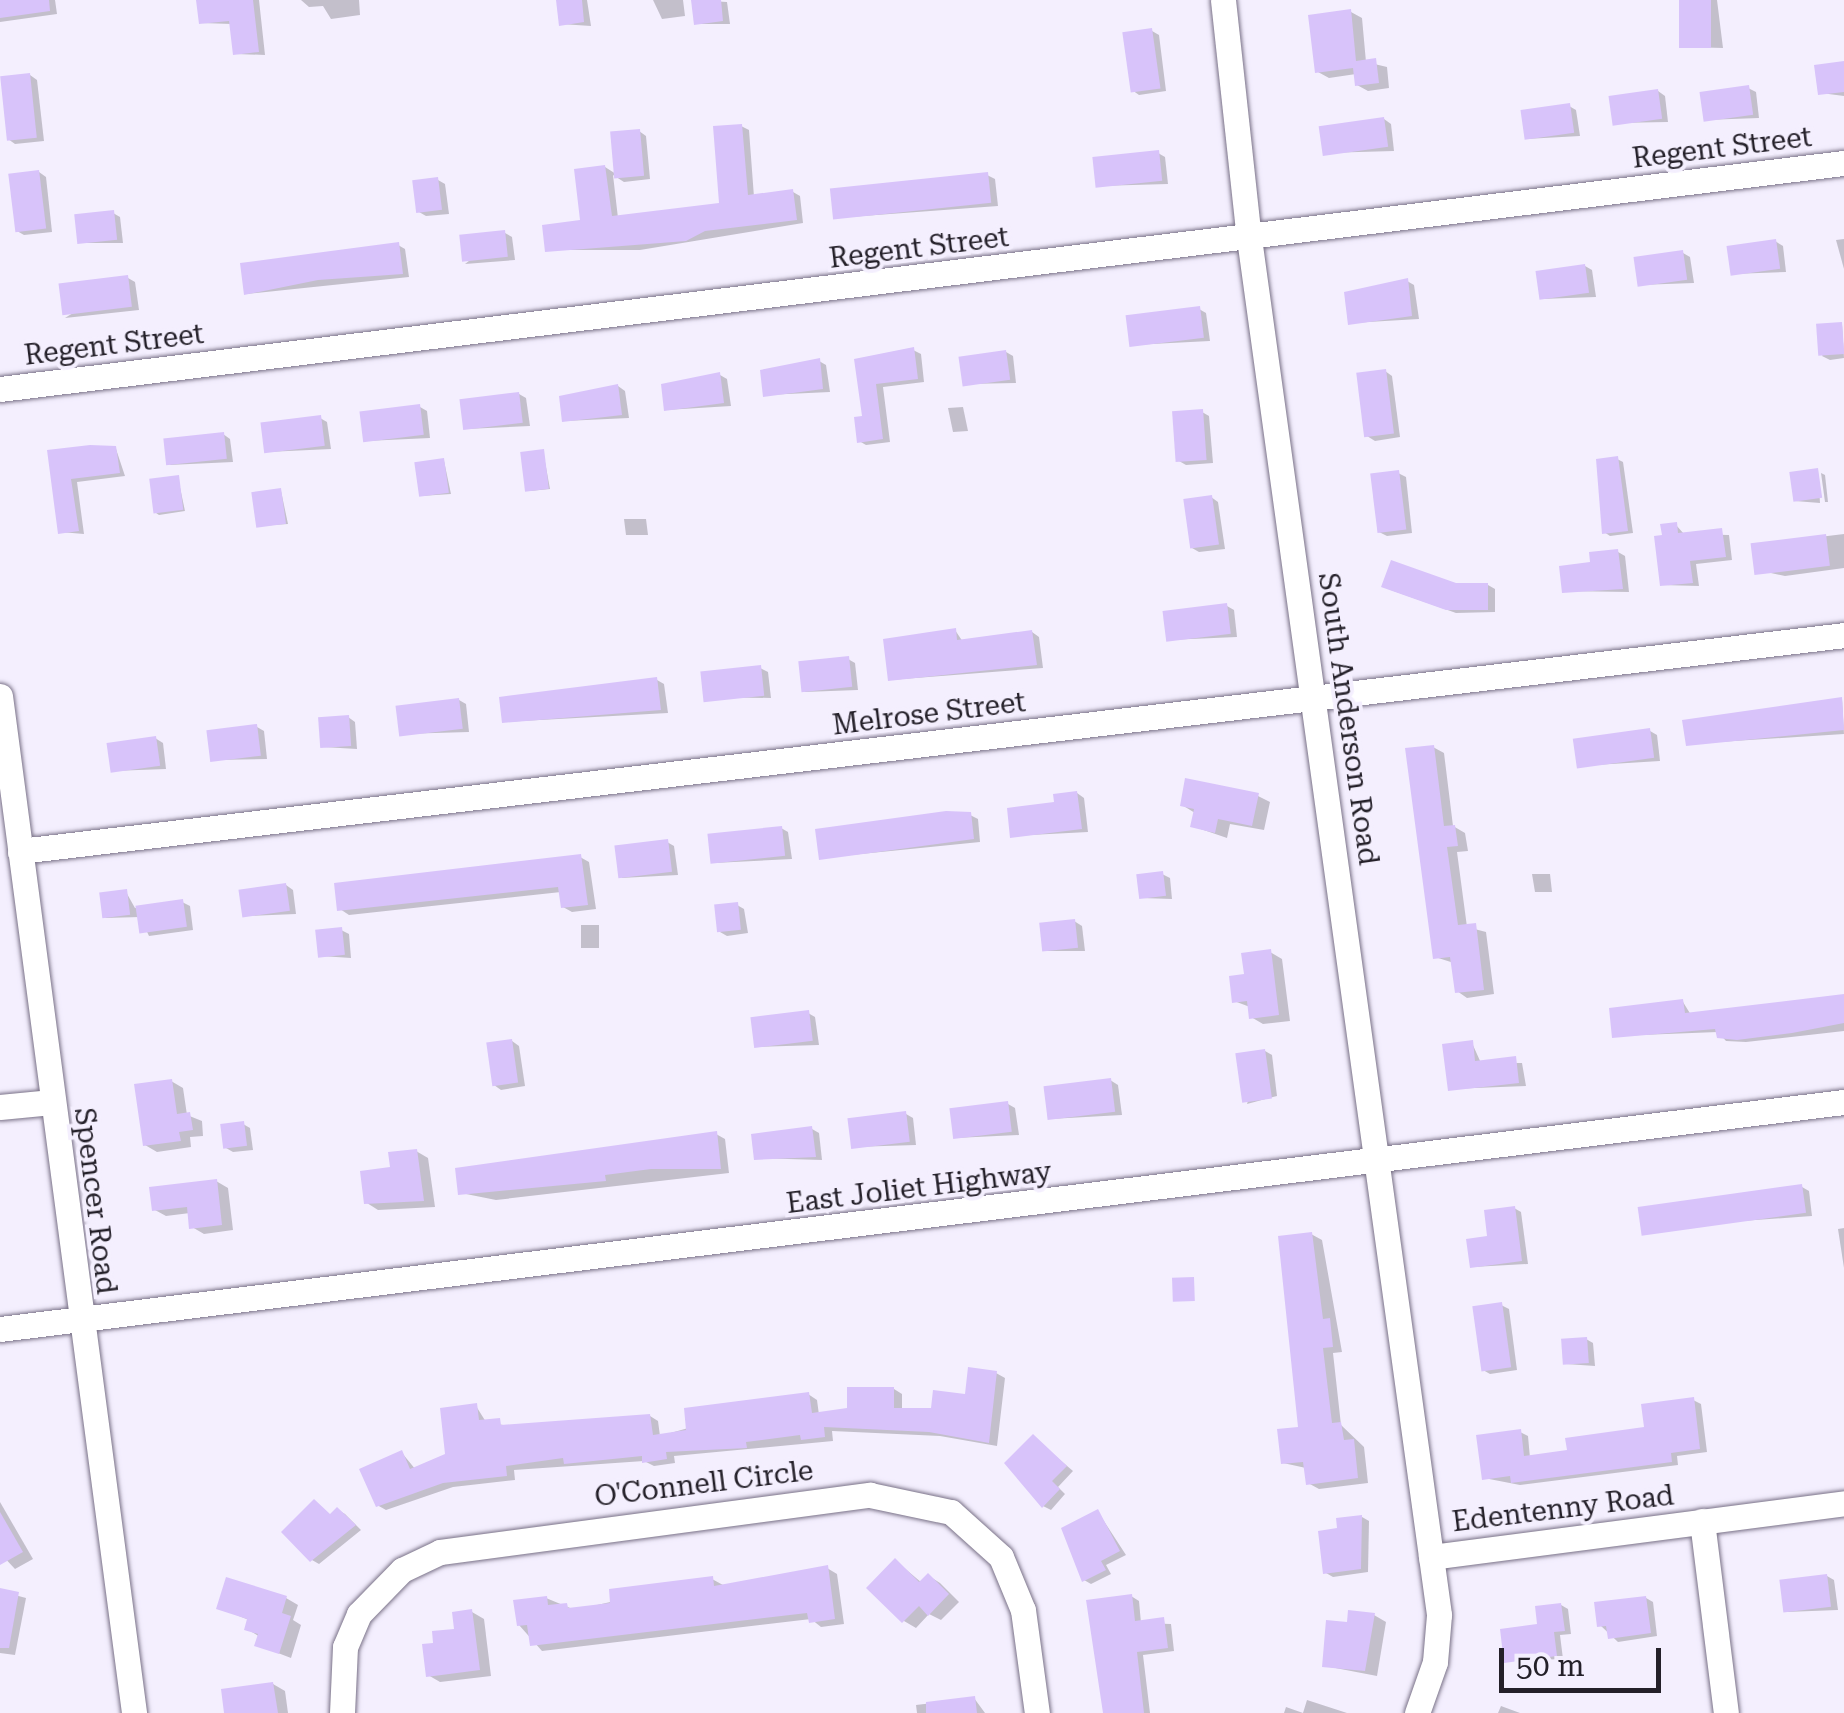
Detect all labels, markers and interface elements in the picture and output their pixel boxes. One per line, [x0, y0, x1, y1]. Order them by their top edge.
street label: Regent Street [1630, 120, 1814, 176]
street label: Regent Street [827, 220, 1011, 276]
street label: Regent Street [22, 317, 206, 373]
street label: South Anderson Road [1311, 571, 1385, 867]
street label: Melrose Street [830, 685, 1028, 743]
street label: Spencer Road [67, 1106, 123, 1296]
street label: East Joliet Highway [784, 1155, 1054, 1221]
street label: O'Connell Circle [593, 1454, 815, 1514]
street label: Edentenny Road [1450, 1479, 1676, 1539]
scale bar [1504, 1628, 1666, 1690]
text: 50 m [1516, 1648, 1585, 1683]

